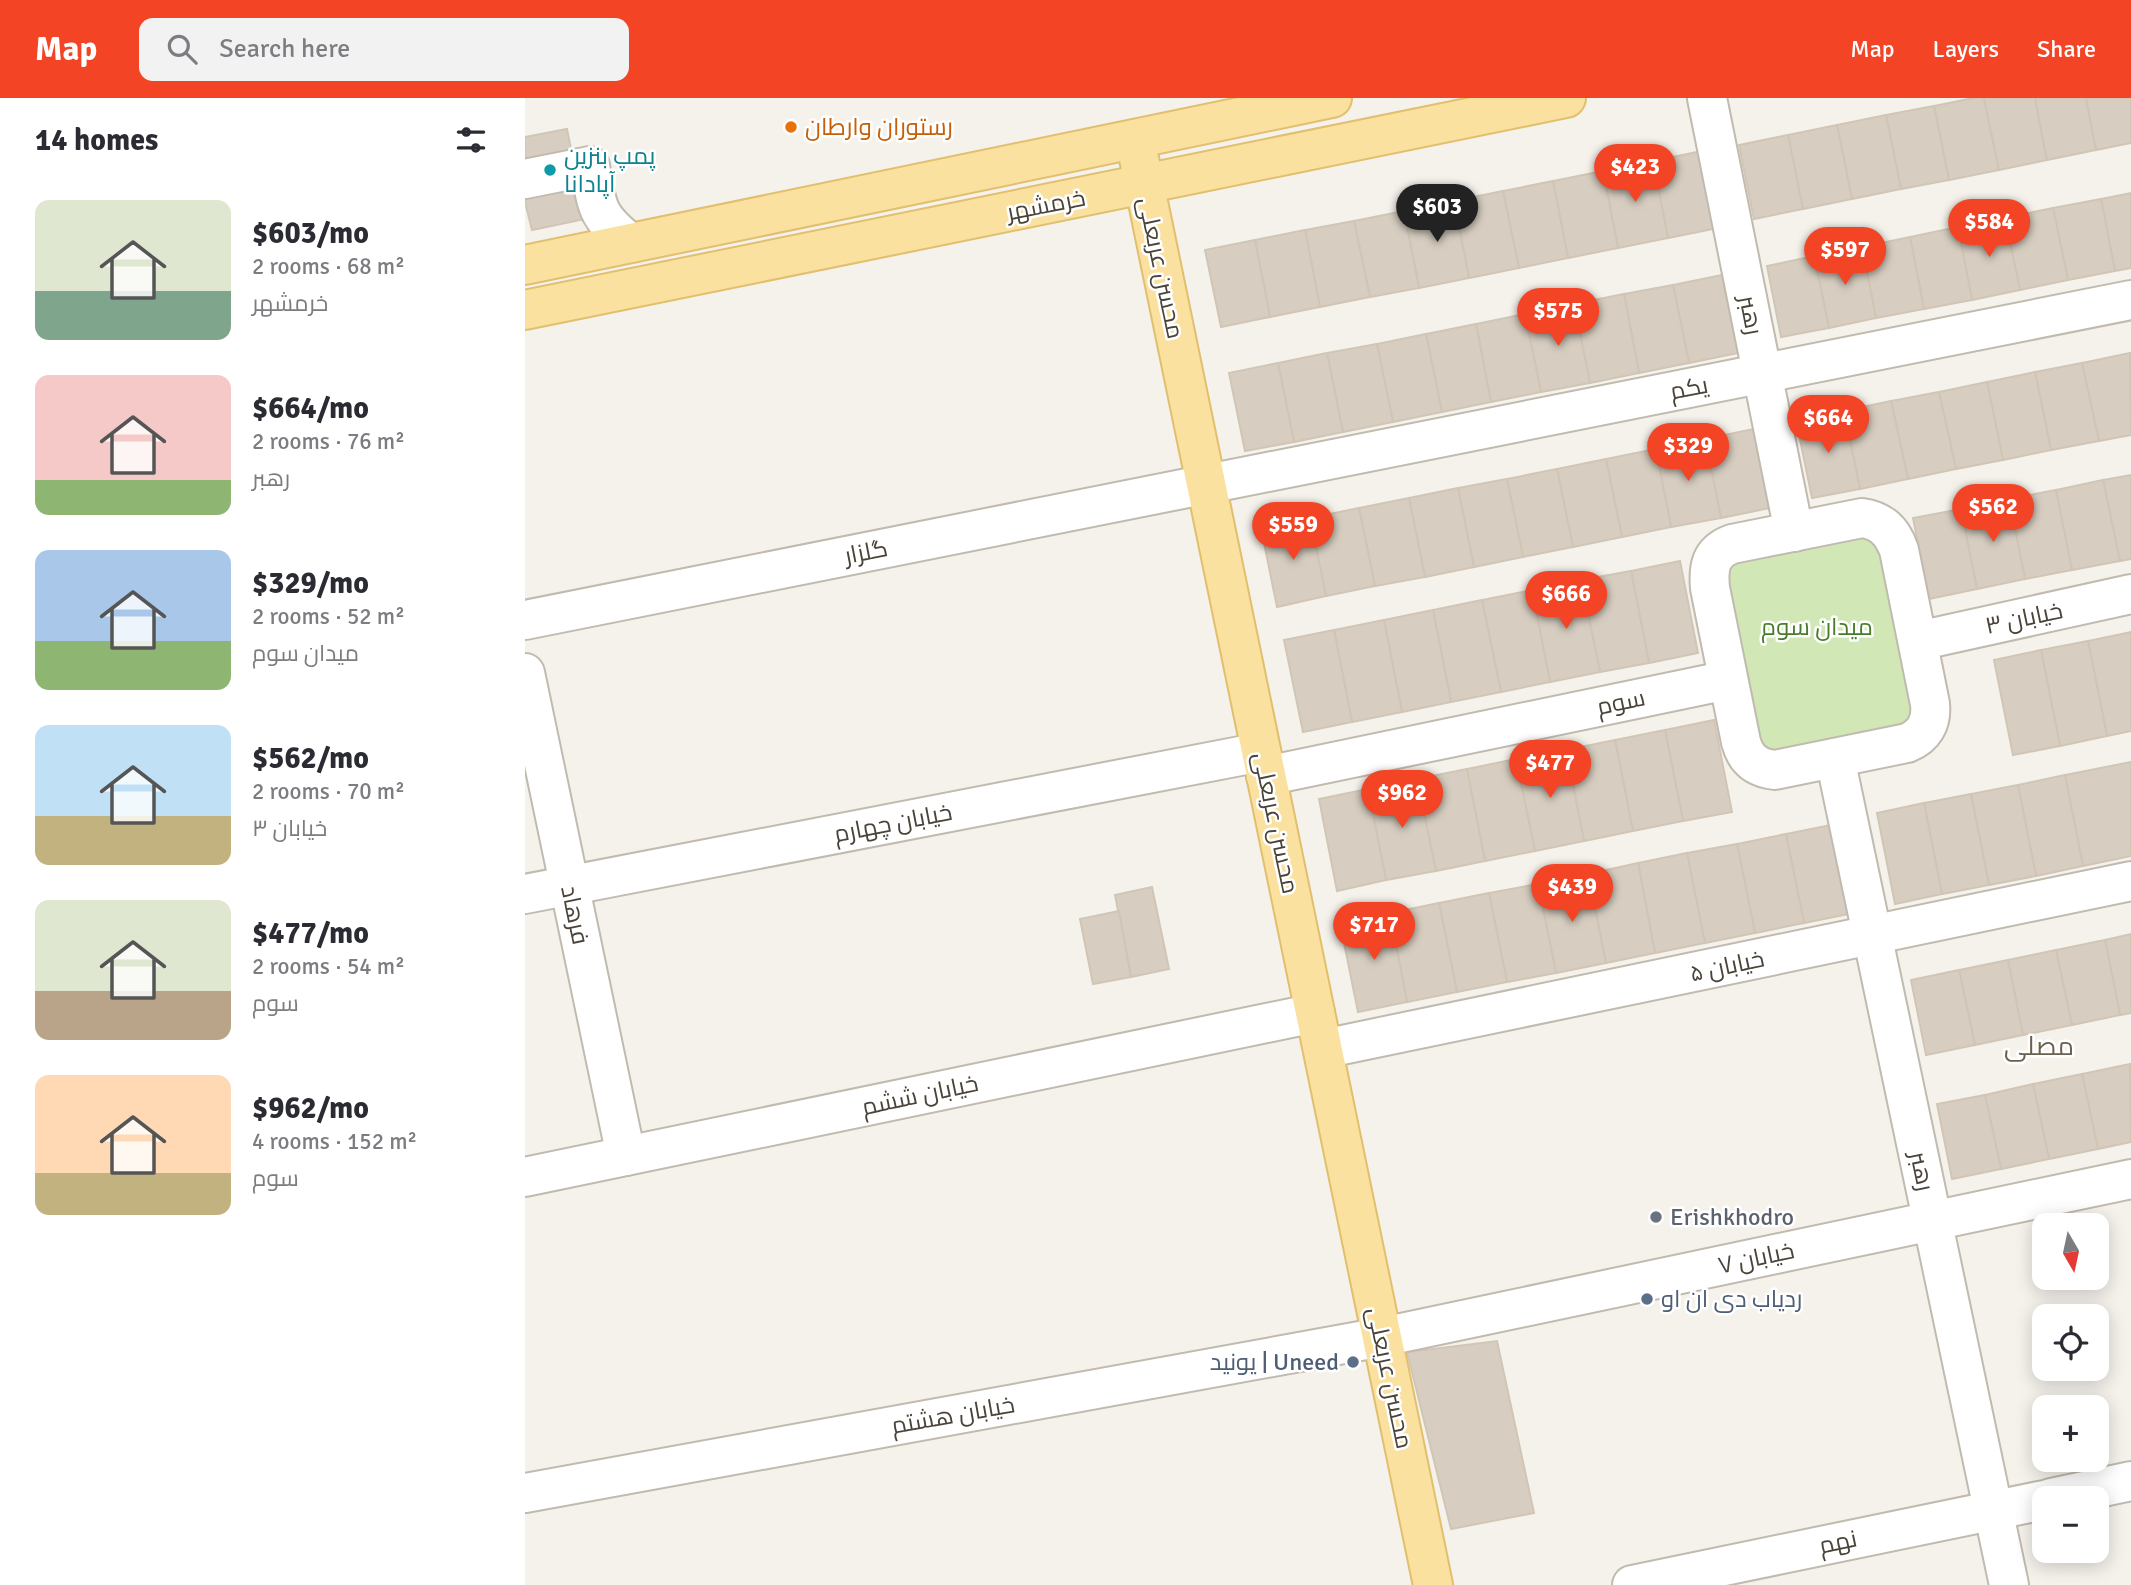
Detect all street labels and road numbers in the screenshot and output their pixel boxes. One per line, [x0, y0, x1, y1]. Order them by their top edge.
street label: خرمشهر [1002, 183, 1088, 228]
street label: محسن عربعلی [1131, 195, 1191, 341]
street label: رهبر [1732, 291, 1770, 337]
street label: یکم [1667, 370, 1711, 407]
street label: گلزار [840, 533, 890, 571]
street label: خیابان ۳ [1983, 595, 2065, 641]
street label: سوم [1594, 682, 1648, 723]
street label: محسن عربعلی [1246, 750, 1306, 896]
street label: خیابان چهارم [831, 797, 955, 850]
street label: فرهاد [554, 883, 596, 947]
street label: خیابان ۵ [1687, 943, 1767, 989]
street label: خیابان ششم [859, 1068, 981, 1123]
street label: رهبر [1903, 1147, 1941, 1194]
street label: خیابان ۷ [1715, 1235, 1797, 1281]
street label: محسن عربعلی [1360, 1305, 1420, 1451]
street label: خیابان هشتم [889, 1389, 1017, 1442]
street label: نهم [1816, 1523, 1860, 1562]

